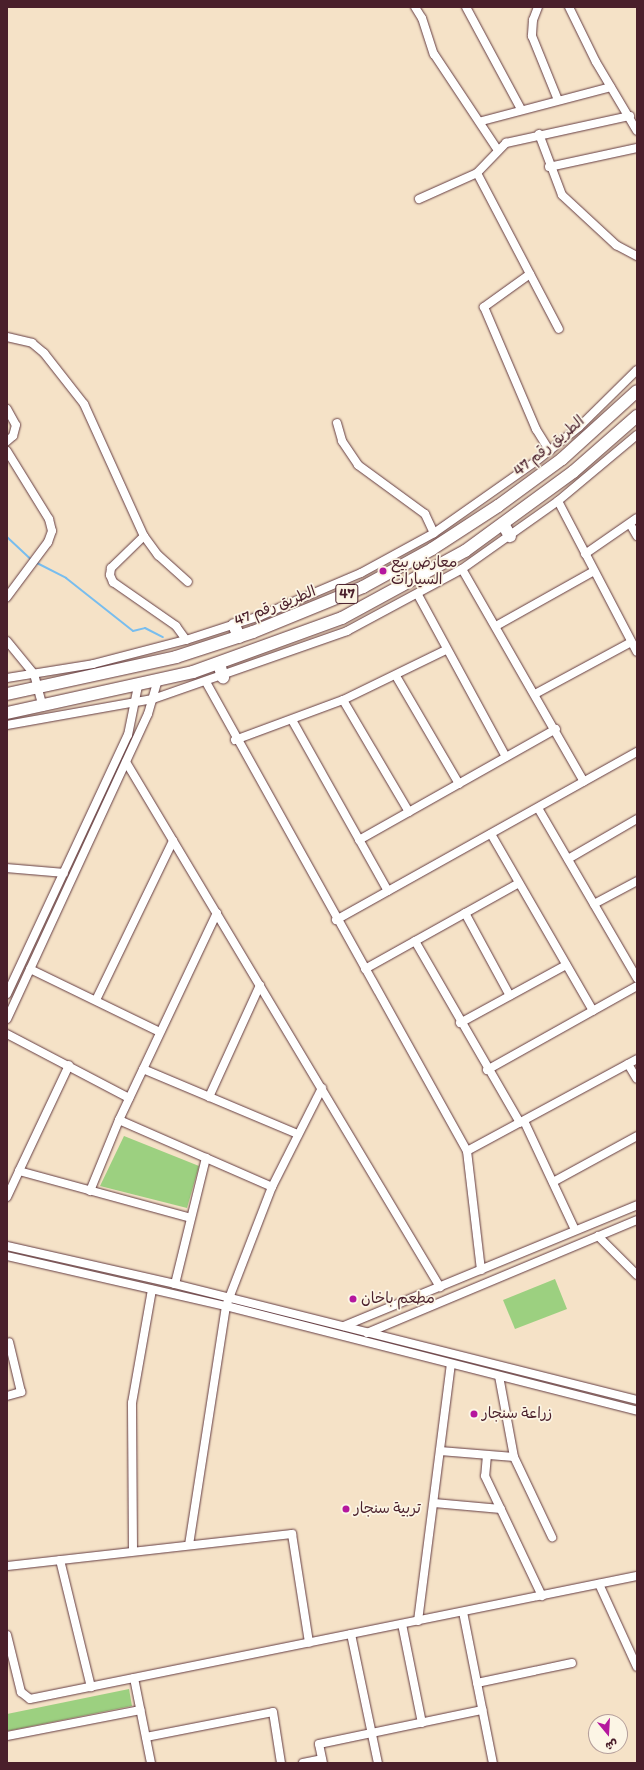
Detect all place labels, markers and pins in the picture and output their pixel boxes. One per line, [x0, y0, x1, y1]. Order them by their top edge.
place label: معارض بيع السيارات [391, 553, 457, 588]
marker: معارض بيع السيارات [378, 566, 388, 576]
place label: مطعم باخان [361, 1290, 435, 1308]
marker: مطعم باخان [348, 1294, 358, 1304]
place label: زراعة سنجار [482, 1405, 552, 1423]
marker: زراعة سنجار [469, 1409, 479, 1419]
place label: تربية سنجار [354, 1500, 421, 1518]
marker: تربية سنجار [341, 1504, 351, 1514]

